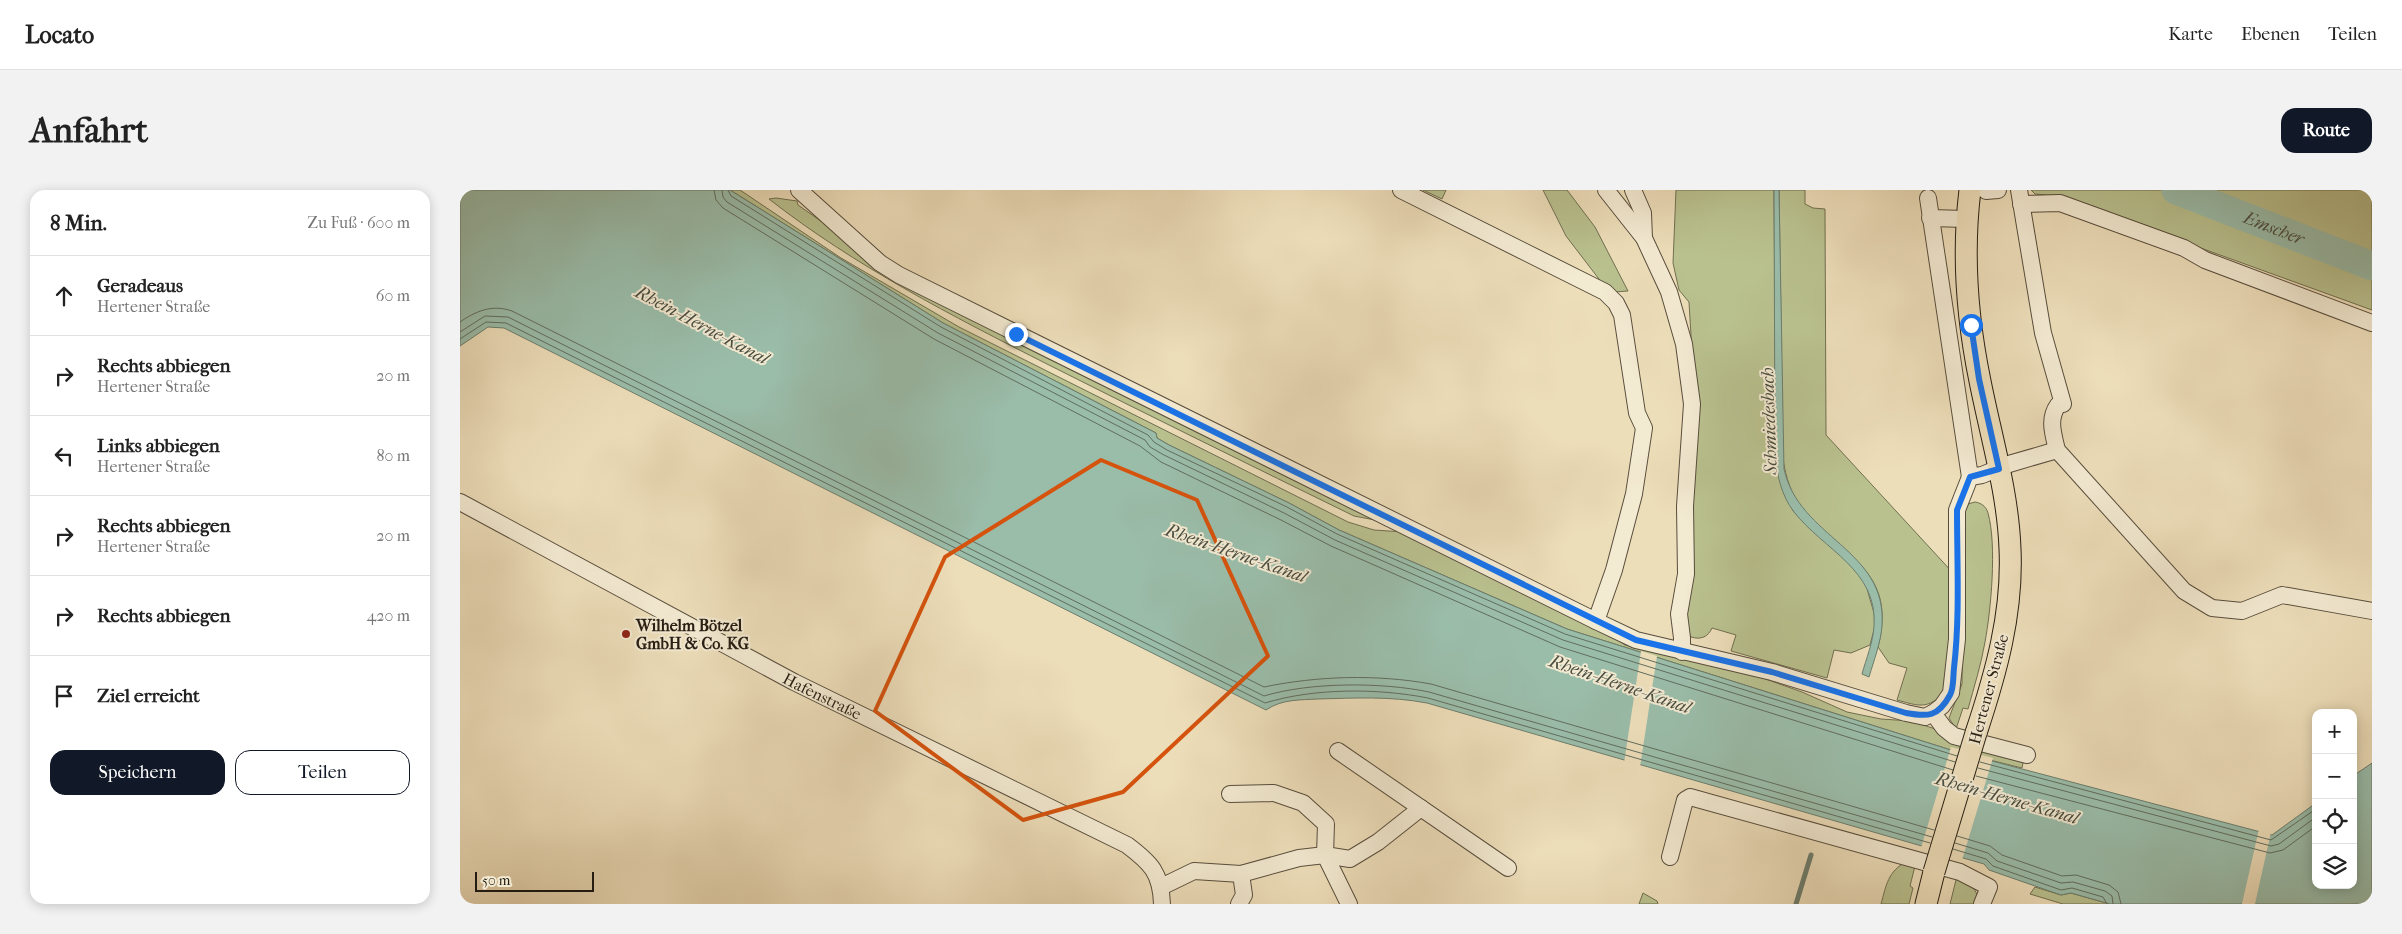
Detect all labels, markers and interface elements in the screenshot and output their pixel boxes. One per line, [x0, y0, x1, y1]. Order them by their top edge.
text: Locato [25, 21, 94, 49]
text: Karte [2168, 24, 2213, 45]
text: Ebenen [2241, 24, 2300, 45]
text: Teilen [2328, 24, 2377, 45]
button: Route [2281, 108, 2372, 153]
text: Anfahrt [30, 110, 148, 151]
water label: Emscher [2239, 207, 2309, 250]
text: 8 Min. [50, 211, 107, 235]
text: Zu Fuß · 600 m [307, 213, 410, 232]
text: Geradeaus [97, 275, 183, 297]
water label: Rhein-Herne-Kanal [631, 281, 774, 371]
icon: ahead [50, 282, 78, 310]
text: 60 m [376, 286, 410, 305]
text: Hertener Straße [97, 297, 210, 316]
route start [1960, 314, 1983, 337]
route end [1005, 323, 1028, 346]
text: Rechts abbiegen [97, 355, 231, 377]
icon: right [50, 362, 78, 390]
text: 20 m [376, 366, 410, 385]
water label: Schmiedesbach [1757, 367, 1782, 476]
text: Hertener Straße [97, 377, 210, 396]
text: Links abbiegen [97, 435, 220, 457]
icon: left [50, 442, 78, 470]
text: 80 m [376, 446, 410, 465]
text: Hertener Straße [97, 457, 210, 476]
text: Rechts abbiegen [97, 515, 231, 537]
water label: Rhein-Herne-Kanal [1162, 519, 1311, 588]
icon: right [50, 522, 78, 550]
text: 20 m [376, 526, 410, 545]
text: Hertener Straße [97, 537, 210, 556]
icon: right [50, 602, 78, 630]
text: Rechts abbiegen [97, 605, 231, 627]
text: 420 m [367, 606, 410, 625]
place label: Wilhelm Bötzel GmbH & Co. KG [635, 616, 750, 653]
marker: Wilhelm Bötzel GmbH & Co. KG [620, 628, 632, 640]
street label: Hertener Straße [1965, 632, 2012, 746]
water label: Rhein-Herne-Kanal [1546, 650, 1695, 719]
street label: Hafenstraße [780, 669, 865, 724]
icon: arrive [50, 682, 78, 710]
text: Ziel erreicht [97, 685, 200, 707]
map controls [2312, 709, 2357, 889]
button: + [2312, 709, 2357, 754]
button: Speichern [50, 750, 225, 795]
button: Teilen [235, 750, 410, 795]
button: − [2312, 754, 2357, 799]
water label: Rhein-Herne-Kanal [1932, 768, 2083, 830]
button: locate [2312, 799, 2357, 844]
button: layers [2312, 844, 2357, 889]
scale bar [475, 869, 594, 892]
text: 50 m [482, 872, 510, 889]

